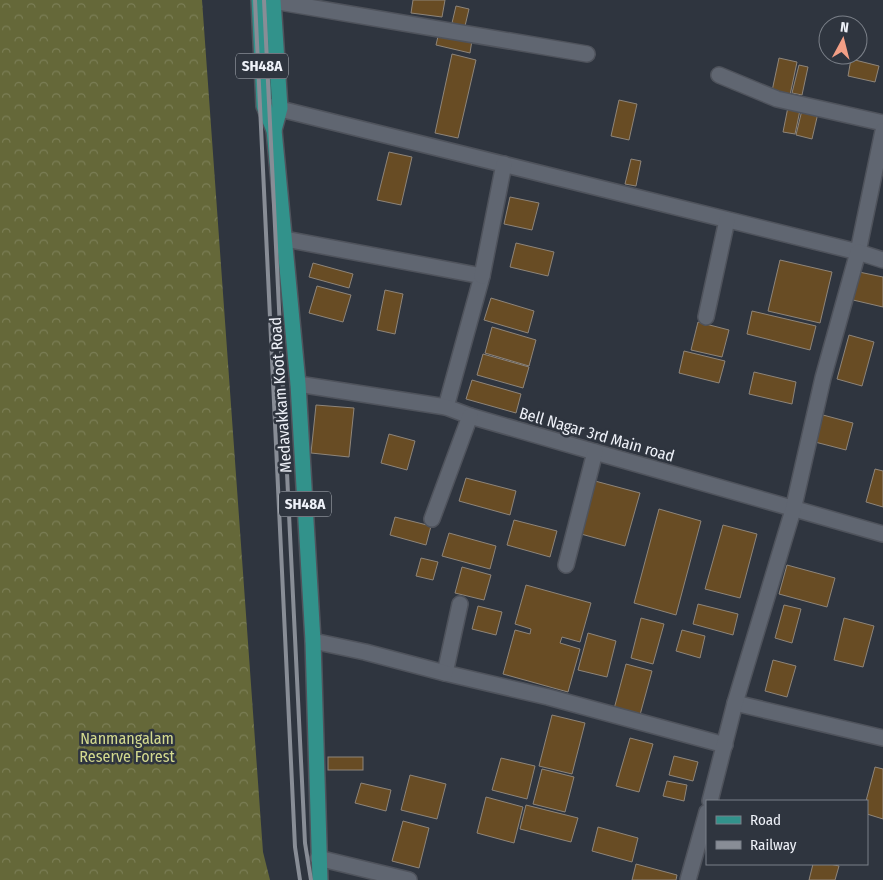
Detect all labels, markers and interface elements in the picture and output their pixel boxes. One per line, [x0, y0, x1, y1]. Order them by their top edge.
north arrow [818, 15, 868, 65]
text: N [839, 19, 850, 37]
road number: SH48A [236, 54, 288, 78]
street label: Medavakkam Koot Road [266, 316, 295, 473]
street label: Bell Nagar 3rd Main road [517, 403, 677, 466]
road number: SH48A [279, 492, 331, 516]
park label: Nanmangalam Reserve Forest [79, 729, 175, 766]
legend [706, 800, 868, 865]
text: Road [750, 811, 781, 829]
text: Railway [750, 836, 797, 854]

